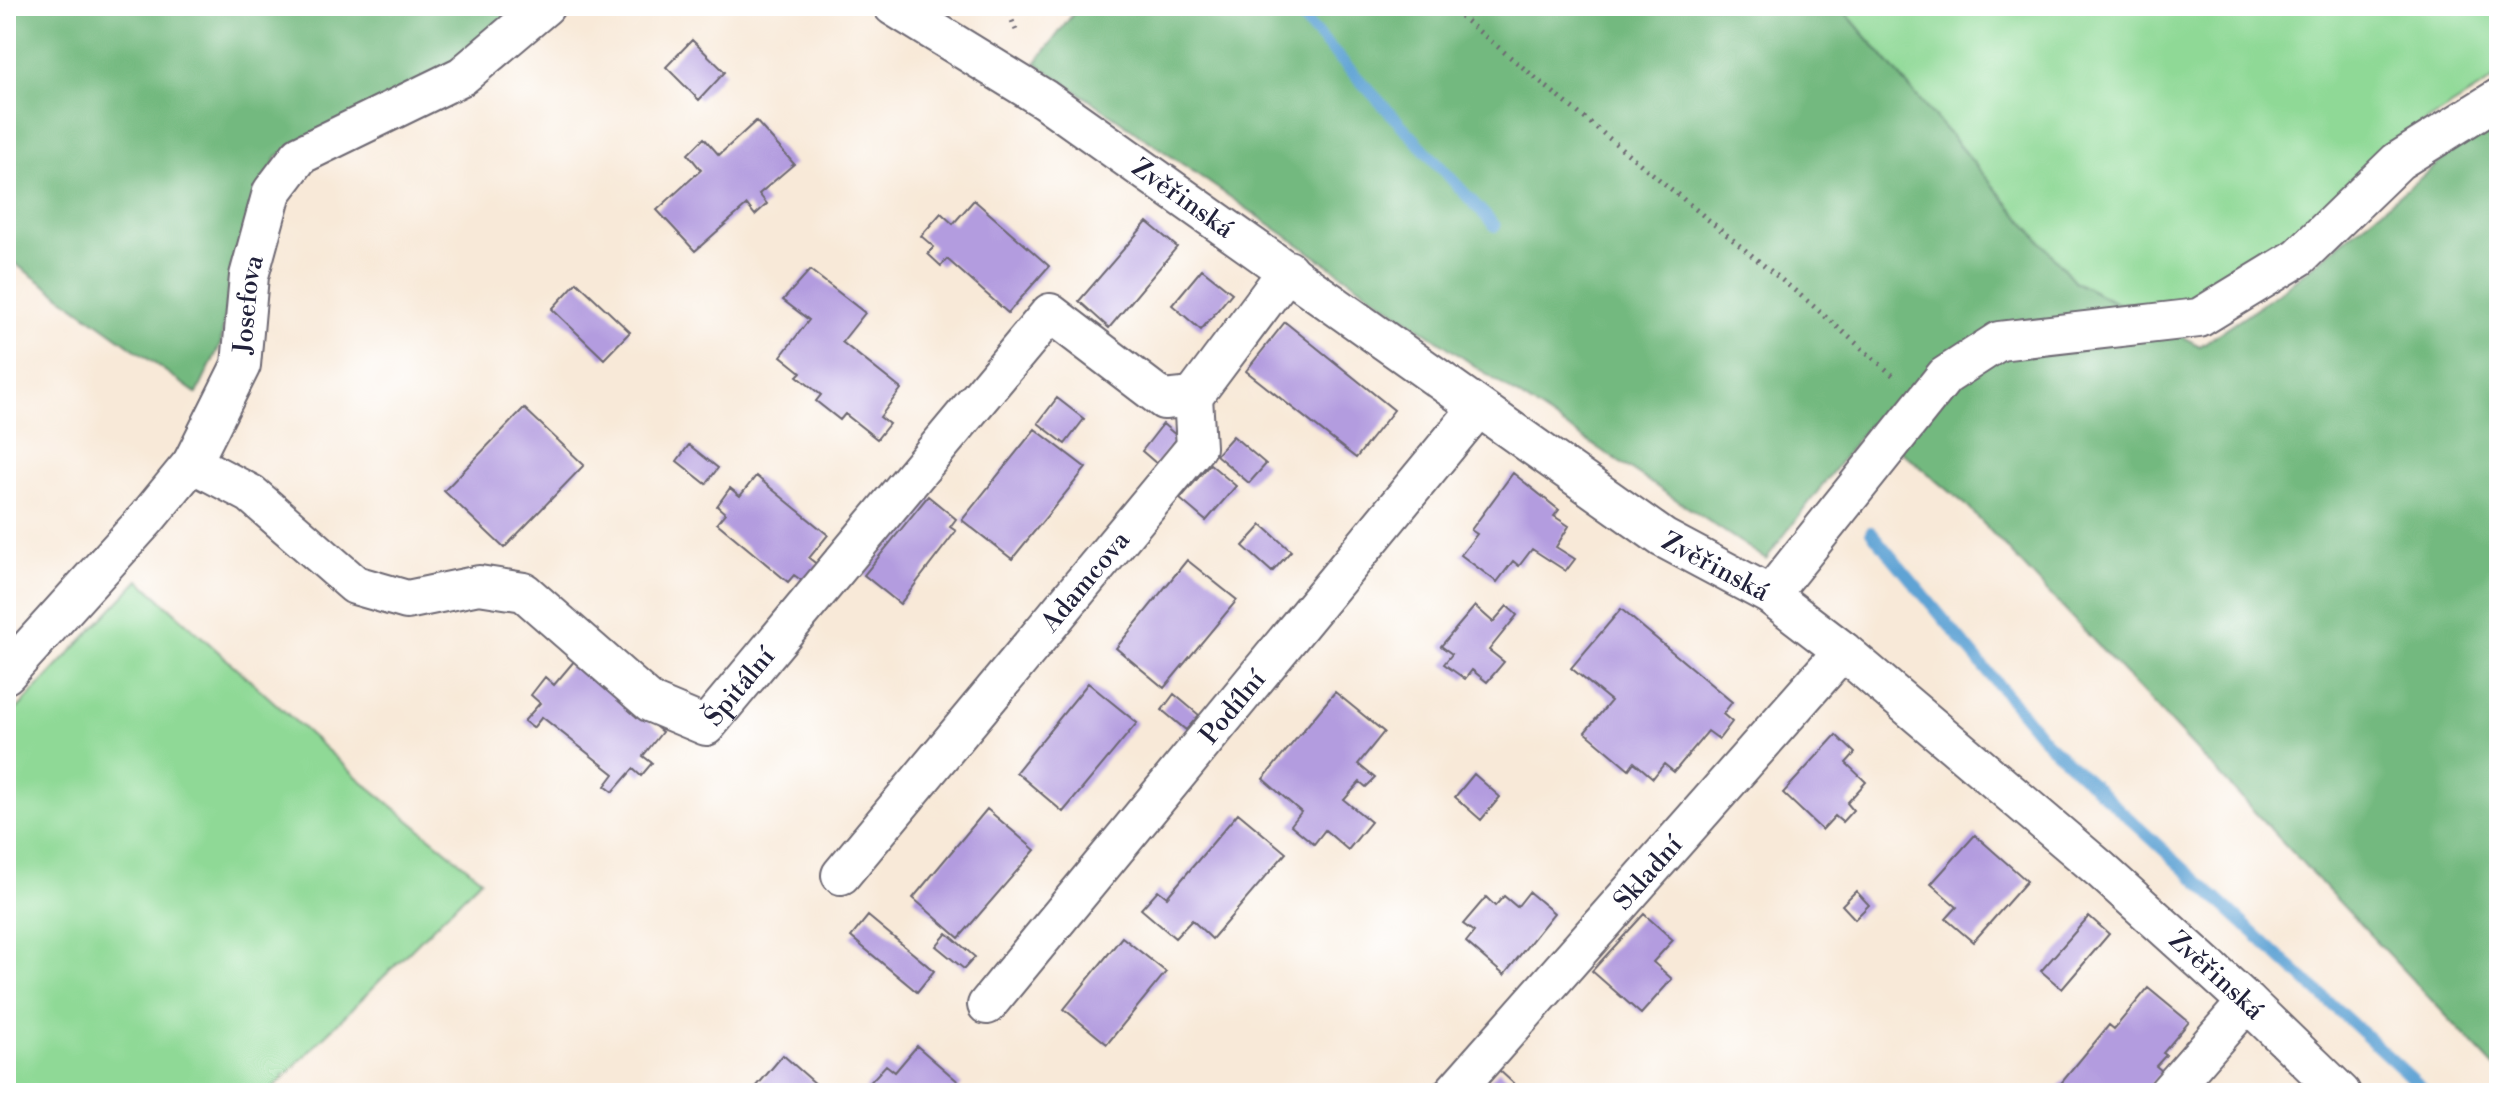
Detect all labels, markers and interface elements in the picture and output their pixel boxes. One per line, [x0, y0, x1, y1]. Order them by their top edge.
street label: Zvěřinská [1126, 152, 1240, 246]
street label: Josefova [227, 251, 271, 356]
street label: Adamcova [1034, 524, 1137, 639]
street label: Zvěřinská [1656, 525, 1775, 609]
street label: Špitální [696, 640, 783, 733]
street label: Podílní [1193, 663, 1273, 751]
street label: Skladní [1607, 828, 1690, 917]
street label: Zvěřinská [2162, 924, 2271, 1027]

